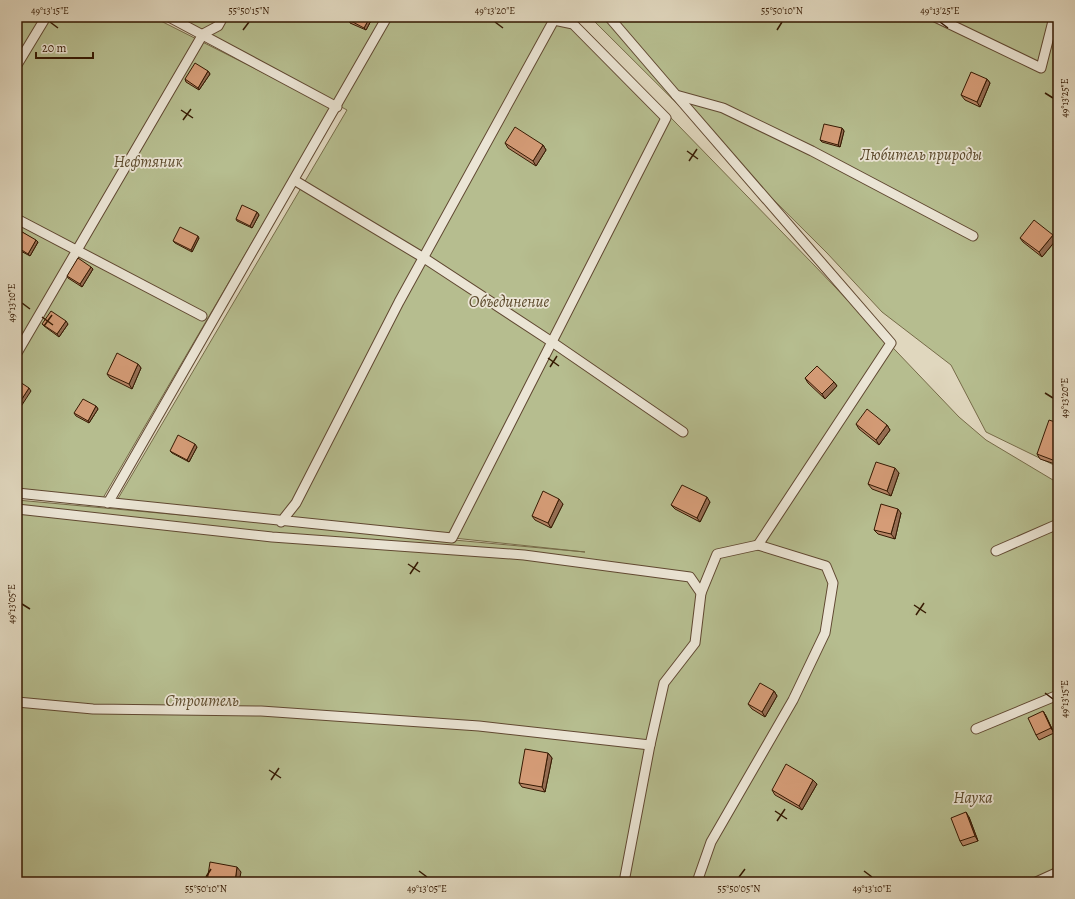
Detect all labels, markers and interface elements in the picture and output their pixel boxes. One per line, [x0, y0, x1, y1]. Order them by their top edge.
text: 49°13'15"E [31, 4, 69, 17]
text: 55°50'15"N [229, 4, 269, 17]
text: 49°13'20"E [475, 4, 515, 17]
text: 55°50'10"N [761, 4, 803, 17]
text: 49°13'25"E [920, 4, 960, 17]
scale bar [36, 34, 93, 60]
text: 20 m [42, 40, 66, 56]
text: 49°13'25"E [1058, 78, 1071, 118]
park label: Любитель природы [859, 144, 982, 166]
park label: Нефтяник [113, 151, 183, 173]
text: 49°13'10"E [5, 283, 18, 323]
park label: Объединение [469, 291, 549, 313]
text: 49°13'20"E [1058, 378, 1071, 418]
text: 49°13'05"E [5, 584, 18, 624]
text: 49°13'15"E [1058, 680, 1071, 718]
park label: Строитель [165, 690, 239, 712]
park label: Наука [953, 787, 993, 809]
text: 55°50'10"N [185, 882, 227, 895]
text: 49°13'05"E [407, 882, 447, 895]
text: 55°50'05"N [718, 882, 760, 895]
text: 49°13'10"E [852, 882, 892, 895]

